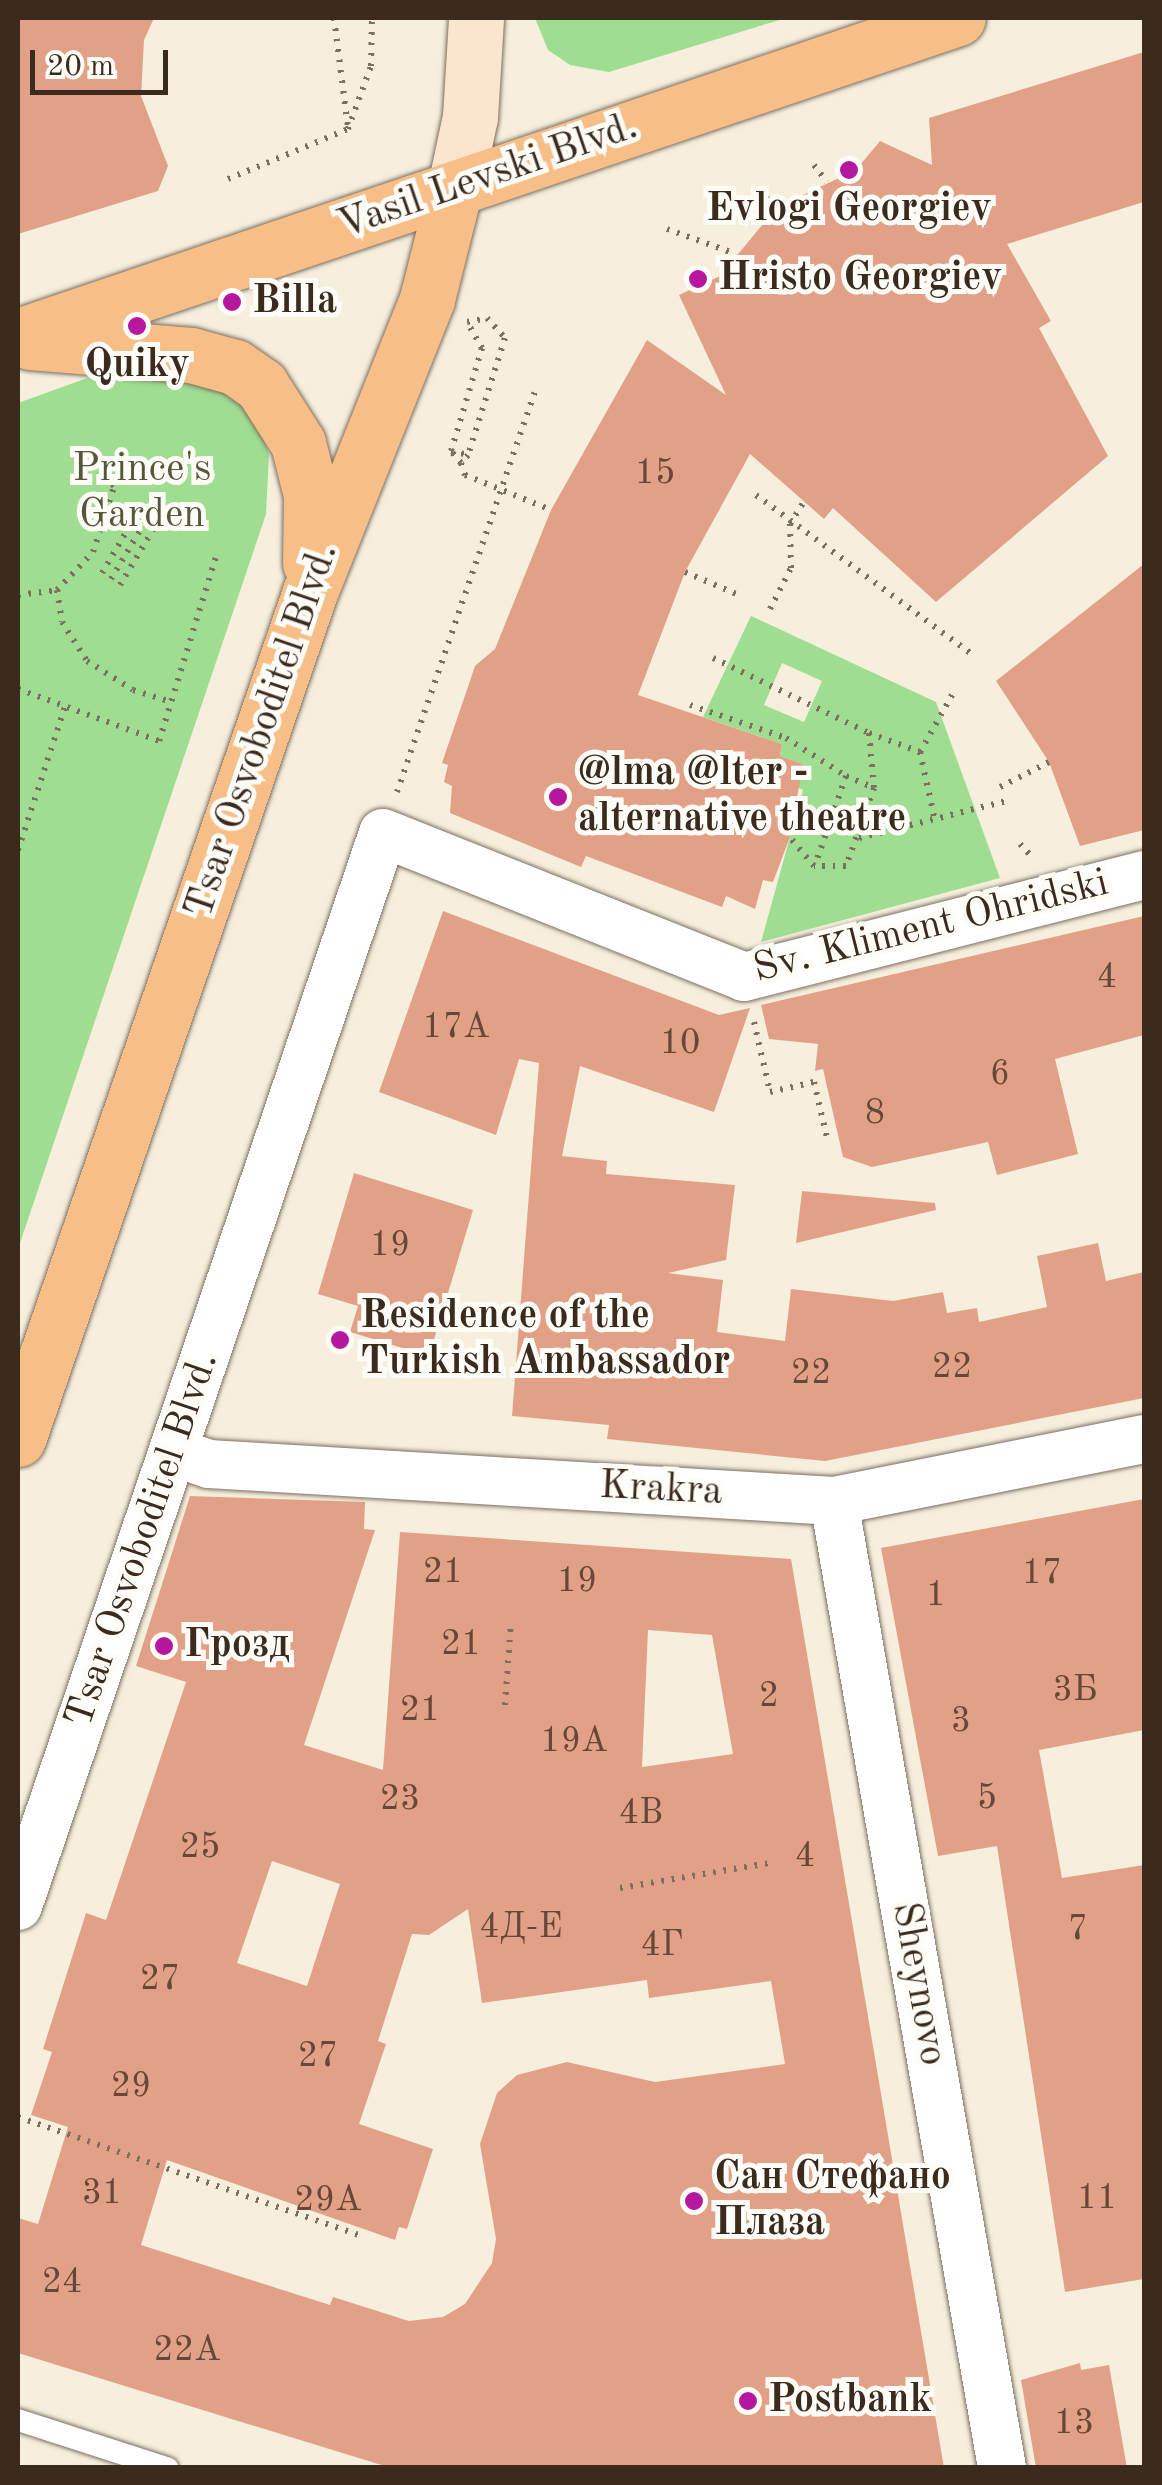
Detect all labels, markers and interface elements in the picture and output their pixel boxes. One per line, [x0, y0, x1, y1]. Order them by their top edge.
scale bar [35, 30, 172, 92]
text: 20 m [47, 52, 114, 82]
street label: Vasil Levski Blvd. [332, 103, 644, 251]
marker: Evlogi Georgiev [838, 159, 860, 181]
place label: Evlogi Georgiev [706, 186, 992, 234]
place label: Hristo Georgiev [718, 255, 1003, 303]
marker: Hristo Georgiev [687, 268, 709, 290]
place label: Billa [252, 278, 337, 326]
marker: Billa [221, 291, 243, 313]
marker: Quiky [126, 315, 148, 337]
place label: Quiky [84, 342, 190, 390]
park label: Prince's Garden [73, 446, 211, 540]
house number: 15 [635, 453, 675, 495]
street label: Tsar Osvoboditel Blvd. [176, 537, 350, 925]
place label: @lma @lter - alternative theatre [578, 750, 906, 844]
marker: @lma @lter - alternative theatre [547, 786, 569, 808]
street label: Sv. Kliment Ohridski [749, 860, 1113, 994]
house number: 4 [1097, 957, 1117, 999]
house number: 17А [422, 1007, 490, 1049]
house number: 10 [660, 1023, 700, 1065]
house number: 6 [990, 1054, 1010, 1096]
house number: 8 [865, 1093, 885, 1135]
house number: 19 [370, 1225, 410, 1267]
place label: Residence of the Turkish Ambassador [360, 1293, 730, 1387]
marker: Residence of the Turkish Ambassador [329, 1329, 351, 1351]
street label: Tsar Osvoboditel Blvd. [56, 1346, 230, 1734]
house number: 22 [932, 1347, 972, 1389]
house number: 22 [791, 1353, 831, 1395]
street label: Krakra [598, 1463, 724, 1517]
house number: 21 [423, 1552, 463, 1594]
house number: 17 [1022, 1553, 1062, 1595]
house number: 19 [557, 1561, 597, 1603]
house number: 1 [926, 1575, 946, 1617]
place label: Грозд [184, 1622, 290, 1670]
house number: 21 [441, 1624, 481, 1666]
marker: Грозд [153, 1635, 175, 1657]
house number: 3Б [1052, 1670, 1098, 1712]
house number: 2 [759, 1676, 779, 1718]
house number: 21 [400, 1690, 440, 1732]
house number: 3 [951, 1701, 971, 1743]
house number: 19А [540, 1721, 608, 1763]
house number: 5 [977, 1778, 997, 1820]
house number: 23 [380, 1779, 420, 1821]
house number: 4В [619, 1793, 663, 1835]
house number: 25 [180, 1827, 220, 1869]
house number: 4 [795, 1836, 815, 1878]
street label: Sheynovo [880, 1899, 956, 2069]
house number: 4Д-Е [479, 1907, 563, 1949]
house number: 7 [1068, 1909, 1088, 1951]
house number: 4Г [640, 1925, 684, 1967]
house number: 27 [140, 1959, 180, 2001]
house number: 27 [298, 2036, 338, 2078]
house number: 29 [111, 2066, 151, 2108]
place label: Сан Стефано Плаза [714, 2154, 951, 2248]
house number: 31 [82, 2173, 122, 2215]
house number: 11 [1077, 2178, 1117, 2220]
house number: 29А [294, 2180, 362, 2222]
marker: Сан Стефано Плаза [683, 2190, 705, 2212]
house number: 24 [42, 2262, 82, 2304]
house number: 22А [153, 2330, 221, 2372]
place label: Postbank [768, 2377, 932, 2425]
marker: Postbank [737, 2390, 759, 2412]
house number: 13 [1054, 2403, 1094, 2445]

